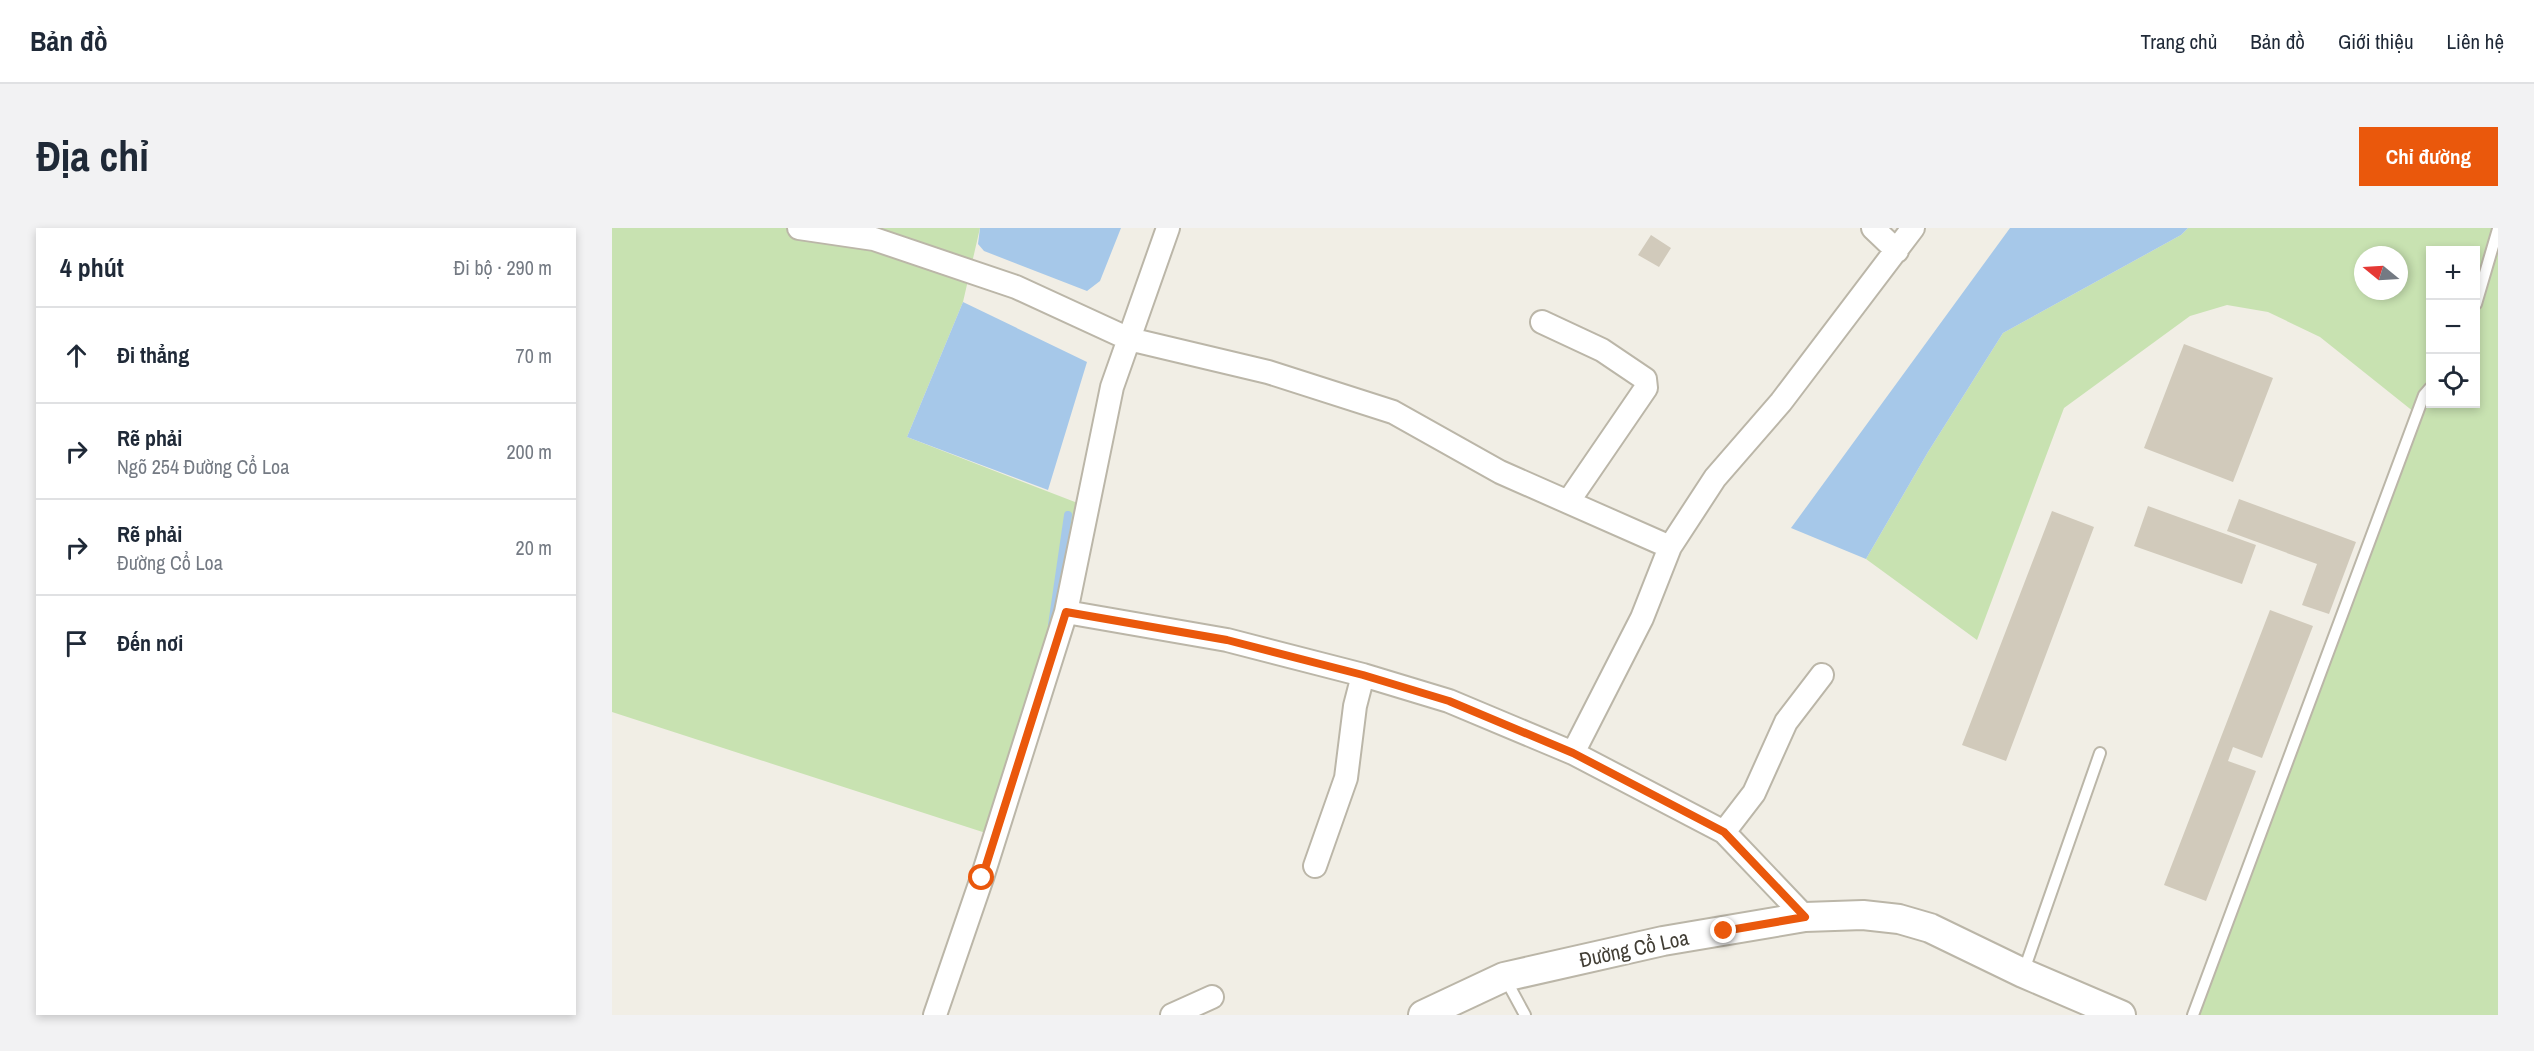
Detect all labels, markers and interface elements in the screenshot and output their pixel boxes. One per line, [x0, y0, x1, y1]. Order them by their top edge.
text: Bản đồ [30, 22, 108, 60]
text: Trang chủ [2140, 27, 2217, 56]
text: Bản đồ [2250, 27, 2305, 56]
text: Giới thiệu [2338, 27, 2414, 56]
text: Liên hệ [2447, 27, 2504, 56]
button: Chỉ đường [2359, 127, 2498, 186]
text: Địa chỉ [36, 128, 149, 184]
north arrow [2354, 246, 2408, 300]
map controls [2426, 246, 2480, 408]
button: + [2426, 246, 2480, 300]
text: 4 phút [60, 250, 124, 285]
text: Đi bộ · 290 m [454, 254, 552, 281]
button: − [2426, 300, 2480, 354]
icon: ahead [60, 339, 93, 372]
text: Đi thẳng [117, 340, 189, 370]
text: 70 m [516, 342, 552, 369]
button: locate [2426, 354, 2480, 408]
text: Rẽ phải [117, 423, 182, 453]
icon: right [60, 435, 93, 468]
text: 200 m [506, 438, 552, 465]
text: Ngõ 254 Đường Cổ Loa [117, 453, 289, 480]
text: Rẽ phải [117, 519, 182, 549]
icon: right [60, 531, 93, 564]
text: 20 m [516, 534, 552, 561]
text: Đường Cổ Loa [117, 549, 223, 576]
icon: arrive [60, 627, 93, 660]
text: Đến nơi [117, 628, 183, 658]
route start [968, 864, 994, 890]
route end [1710, 917, 1736, 943]
street label: Đường Cổ Loa [1577, 923, 1692, 974]

